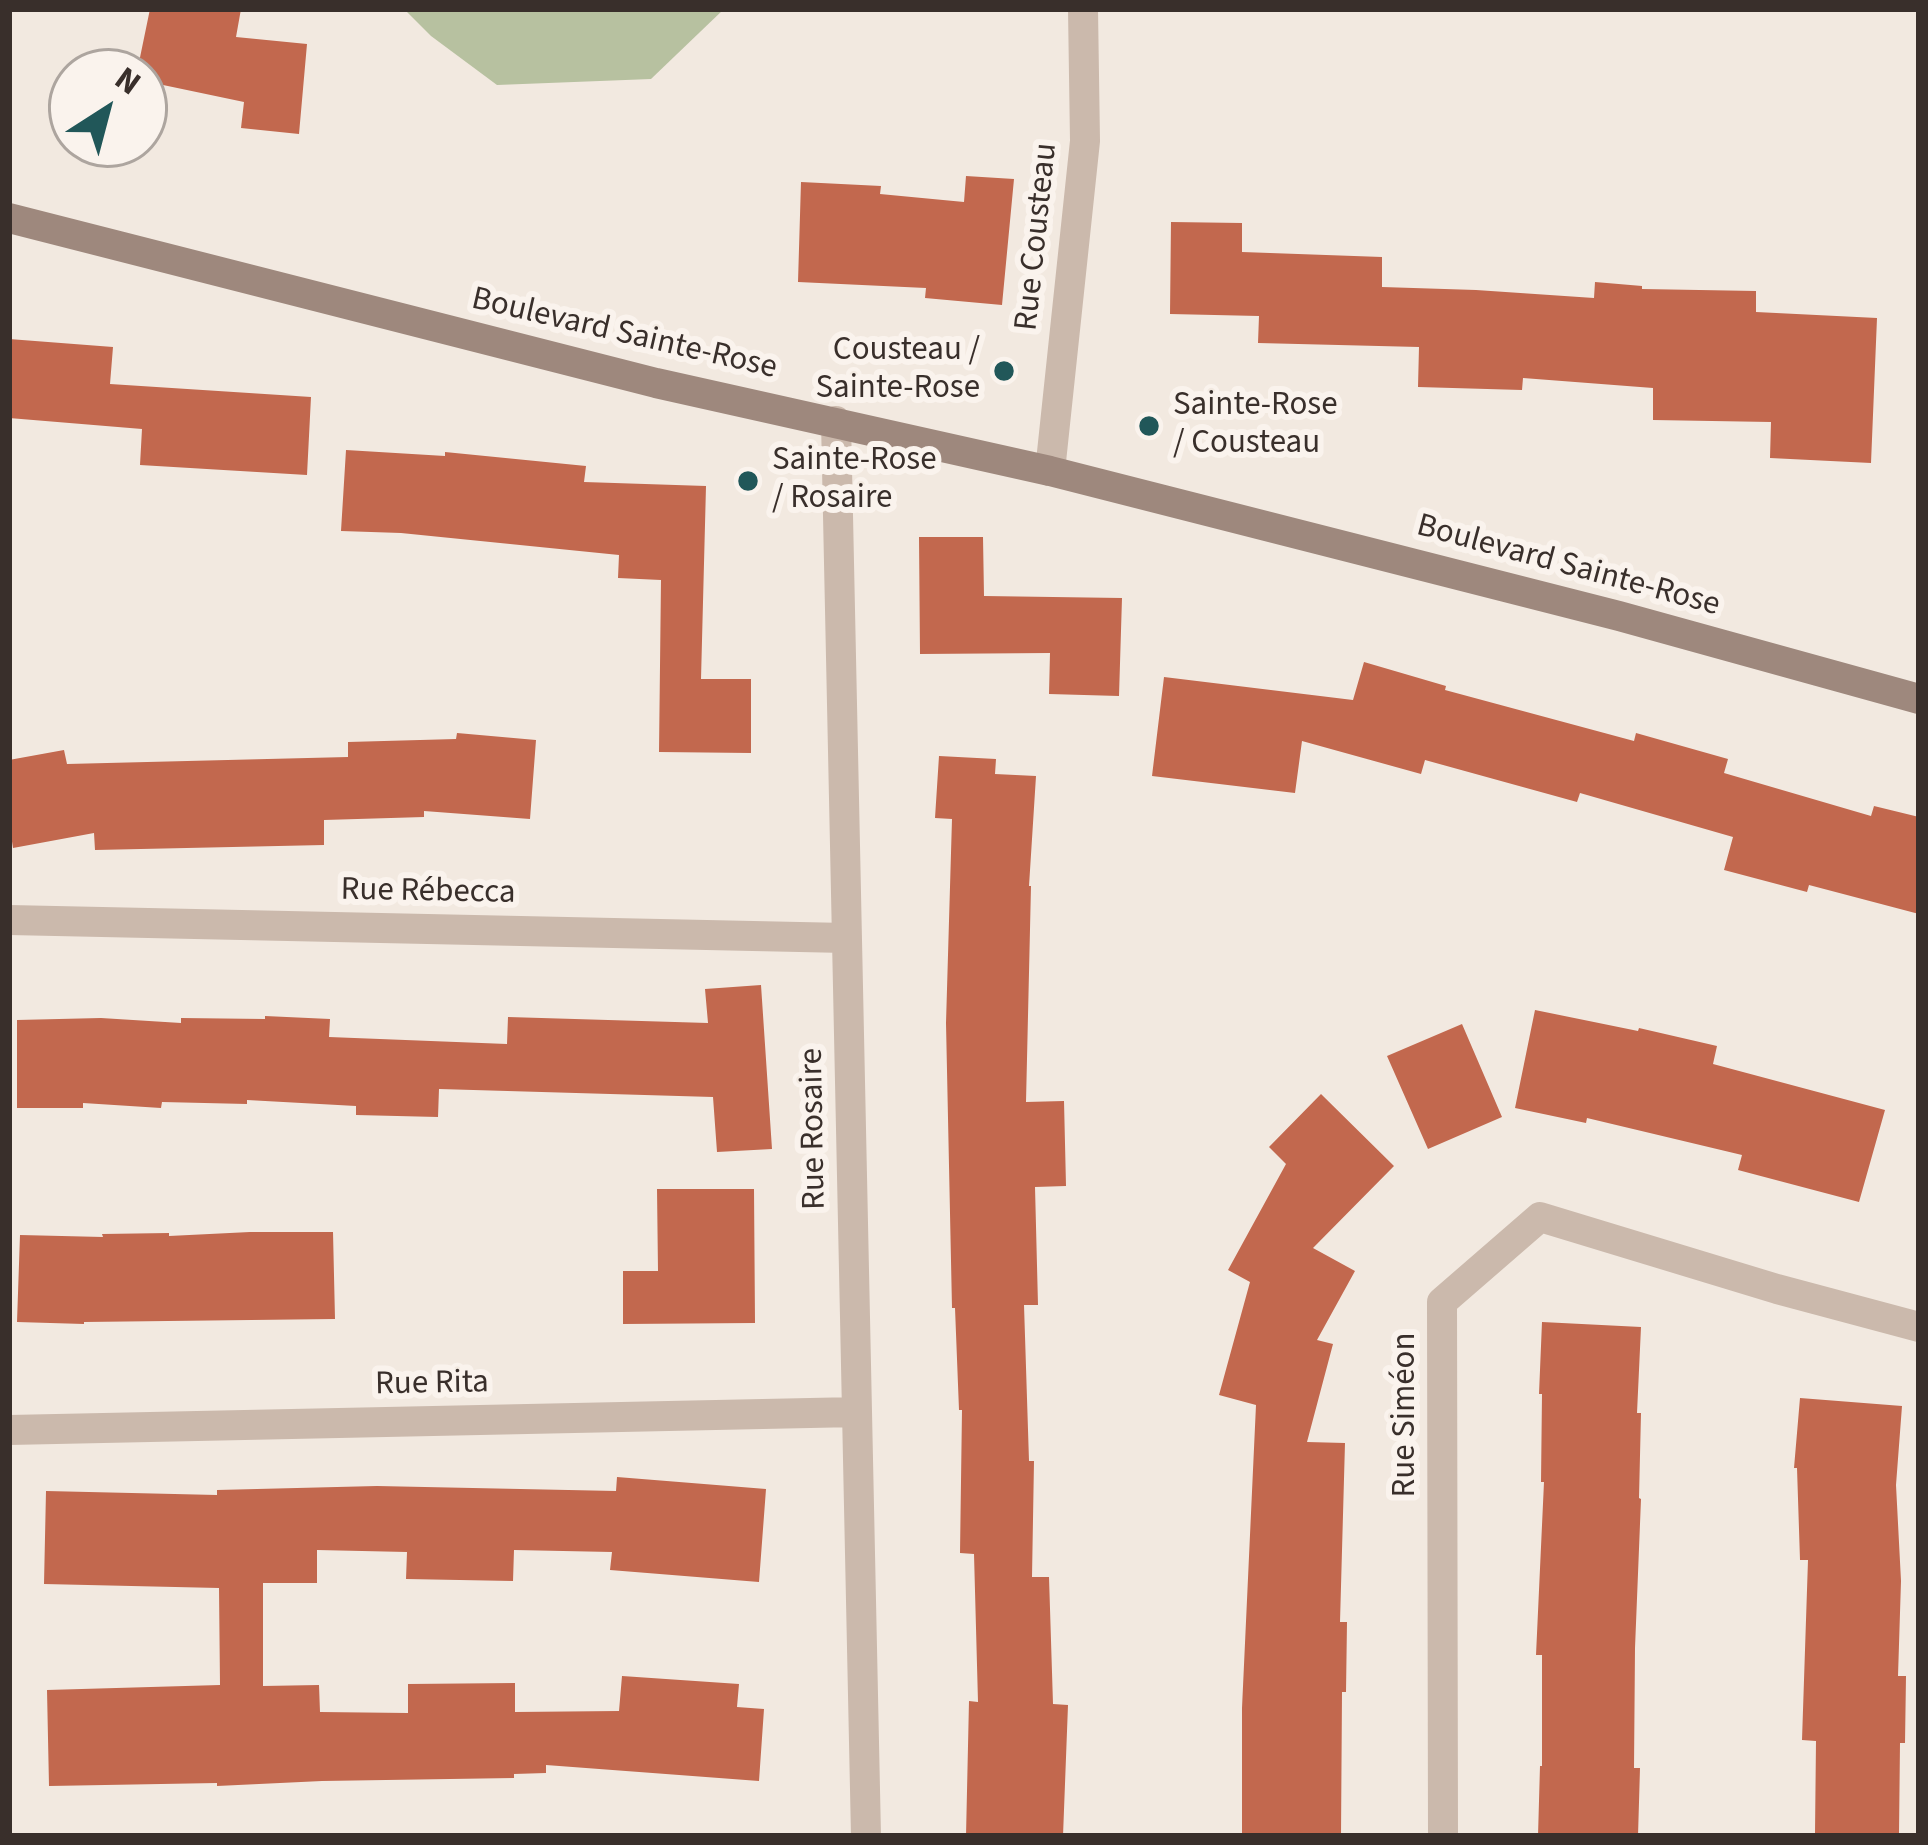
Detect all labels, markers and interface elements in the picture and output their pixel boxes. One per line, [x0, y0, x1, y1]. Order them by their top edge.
north arrow [48, 48, 168, 168]
text: N [105, 55, 150, 106]
street label: Rue Cousteau [1008, 141, 1068, 333]
street label: Boulevard Sainte-Rose [467, 281, 781, 389]
place label: Cousteau / Sainte-Rose [815, 332, 980, 410]
marker: Cousteau / Sainte-Rose [991, 358, 1017, 384]
place label: Sainte-Rose / Cousteau [1173, 387, 1338, 465]
marker: Sainte-Rose / Cousteau [1136, 413, 1162, 439]
place label: Sainte-Rose / Rosaire [772, 442, 937, 520]
marker: Sainte-Rose / Rosaire [735, 468, 761, 494]
street label: Boulevard Sainte-Rose [1412, 507, 1724, 627]
street label: Rue Rébecca [340, 872, 516, 914]
street label: Rue Rosaire [794, 1048, 836, 1210]
street label: Rue Siméon [1387, 1332, 1427, 1498]
street label: Rue Rita [375, 1364, 489, 1406]

